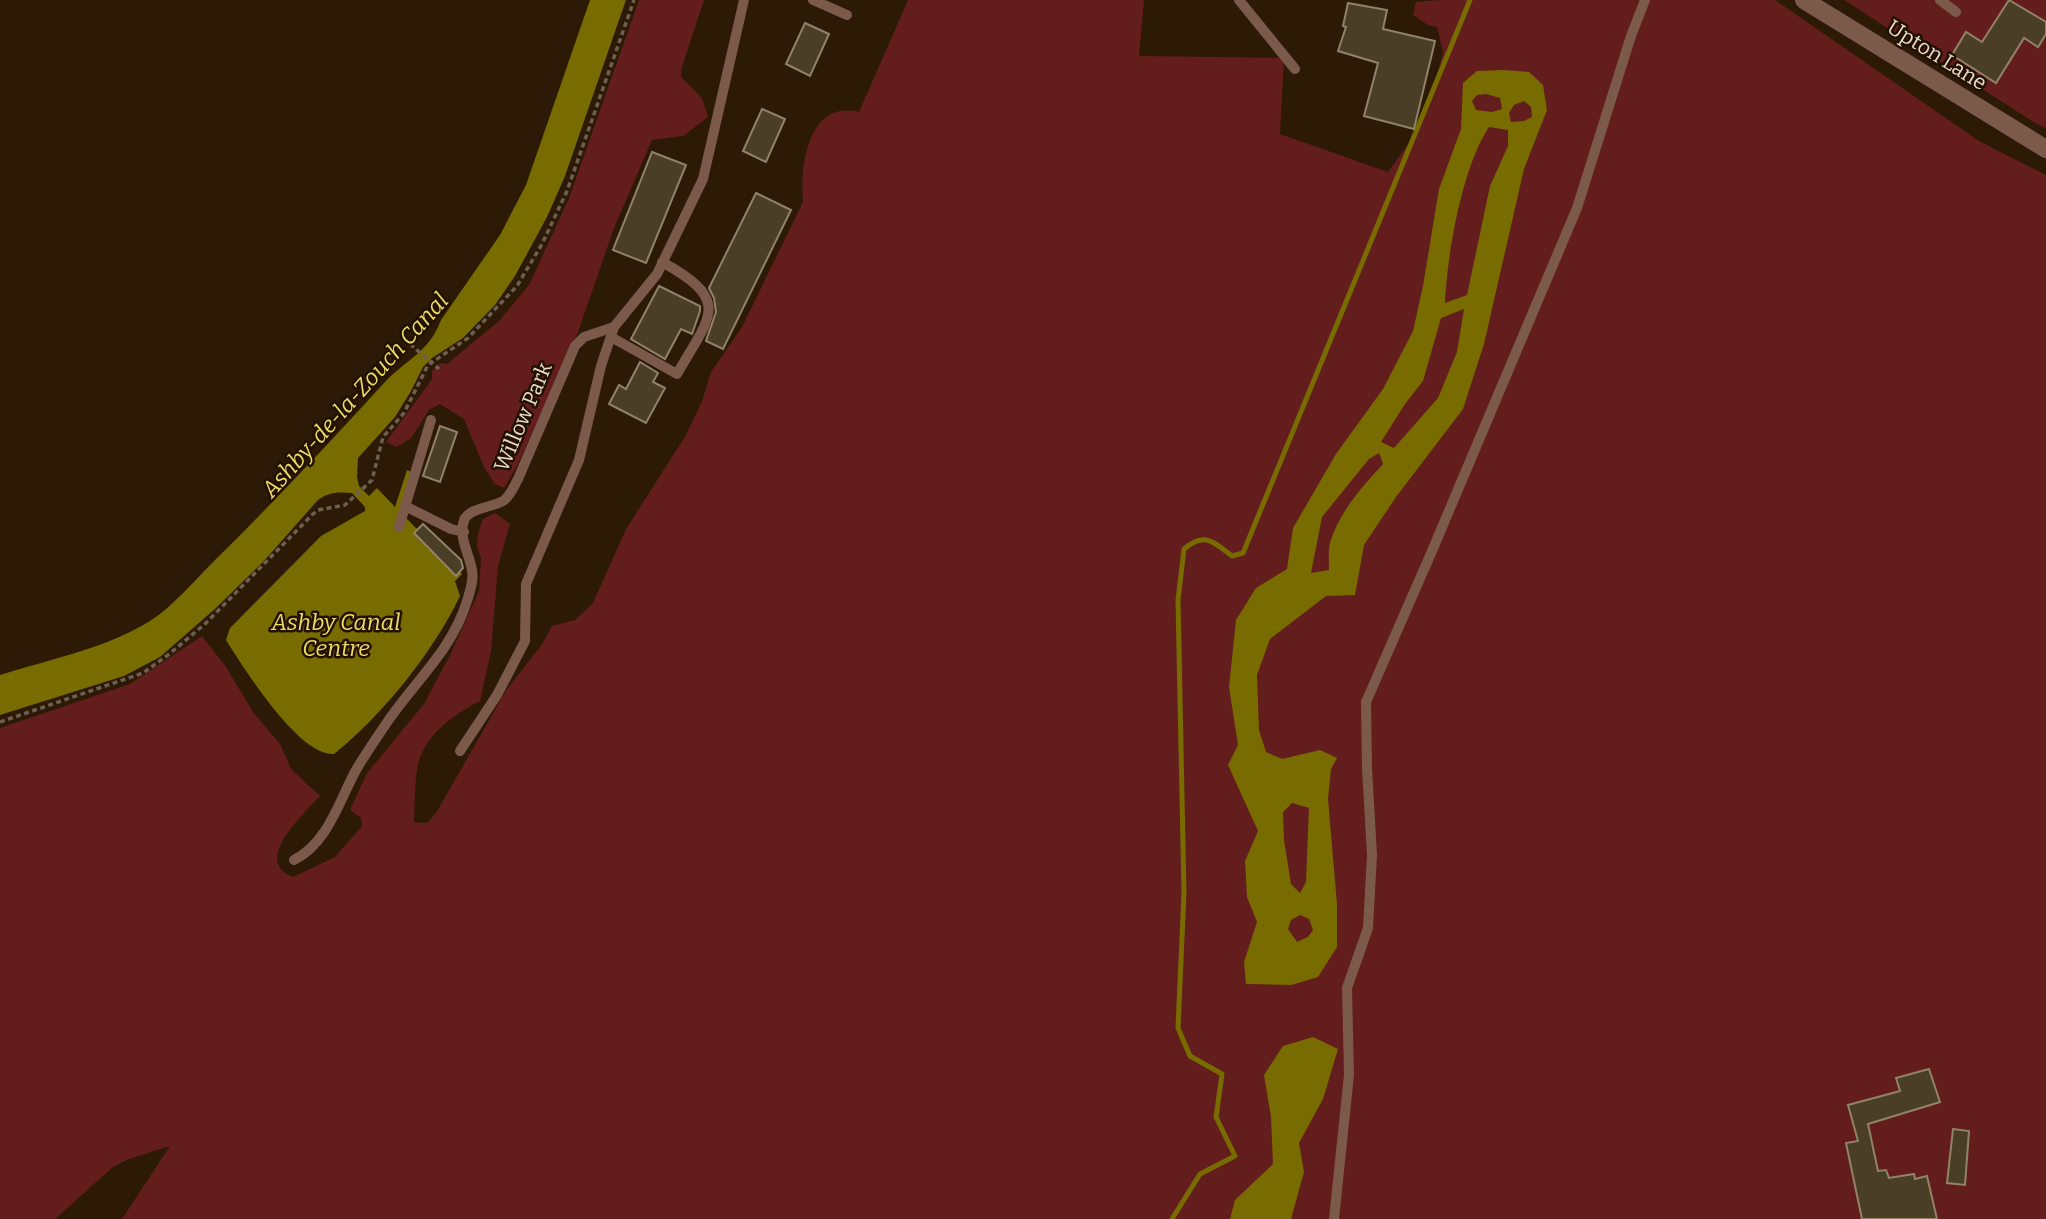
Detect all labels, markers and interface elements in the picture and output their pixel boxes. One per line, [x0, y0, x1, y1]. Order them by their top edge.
street label: Upton Lane [1882, 14, 1992, 96]
water label: Ashby-de-la-Zouch Canal [255, 287, 454, 504]
street label: Willow Park [488, 359, 558, 475]
water label: Ashby Canal Centre [271, 608, 400, 662]

